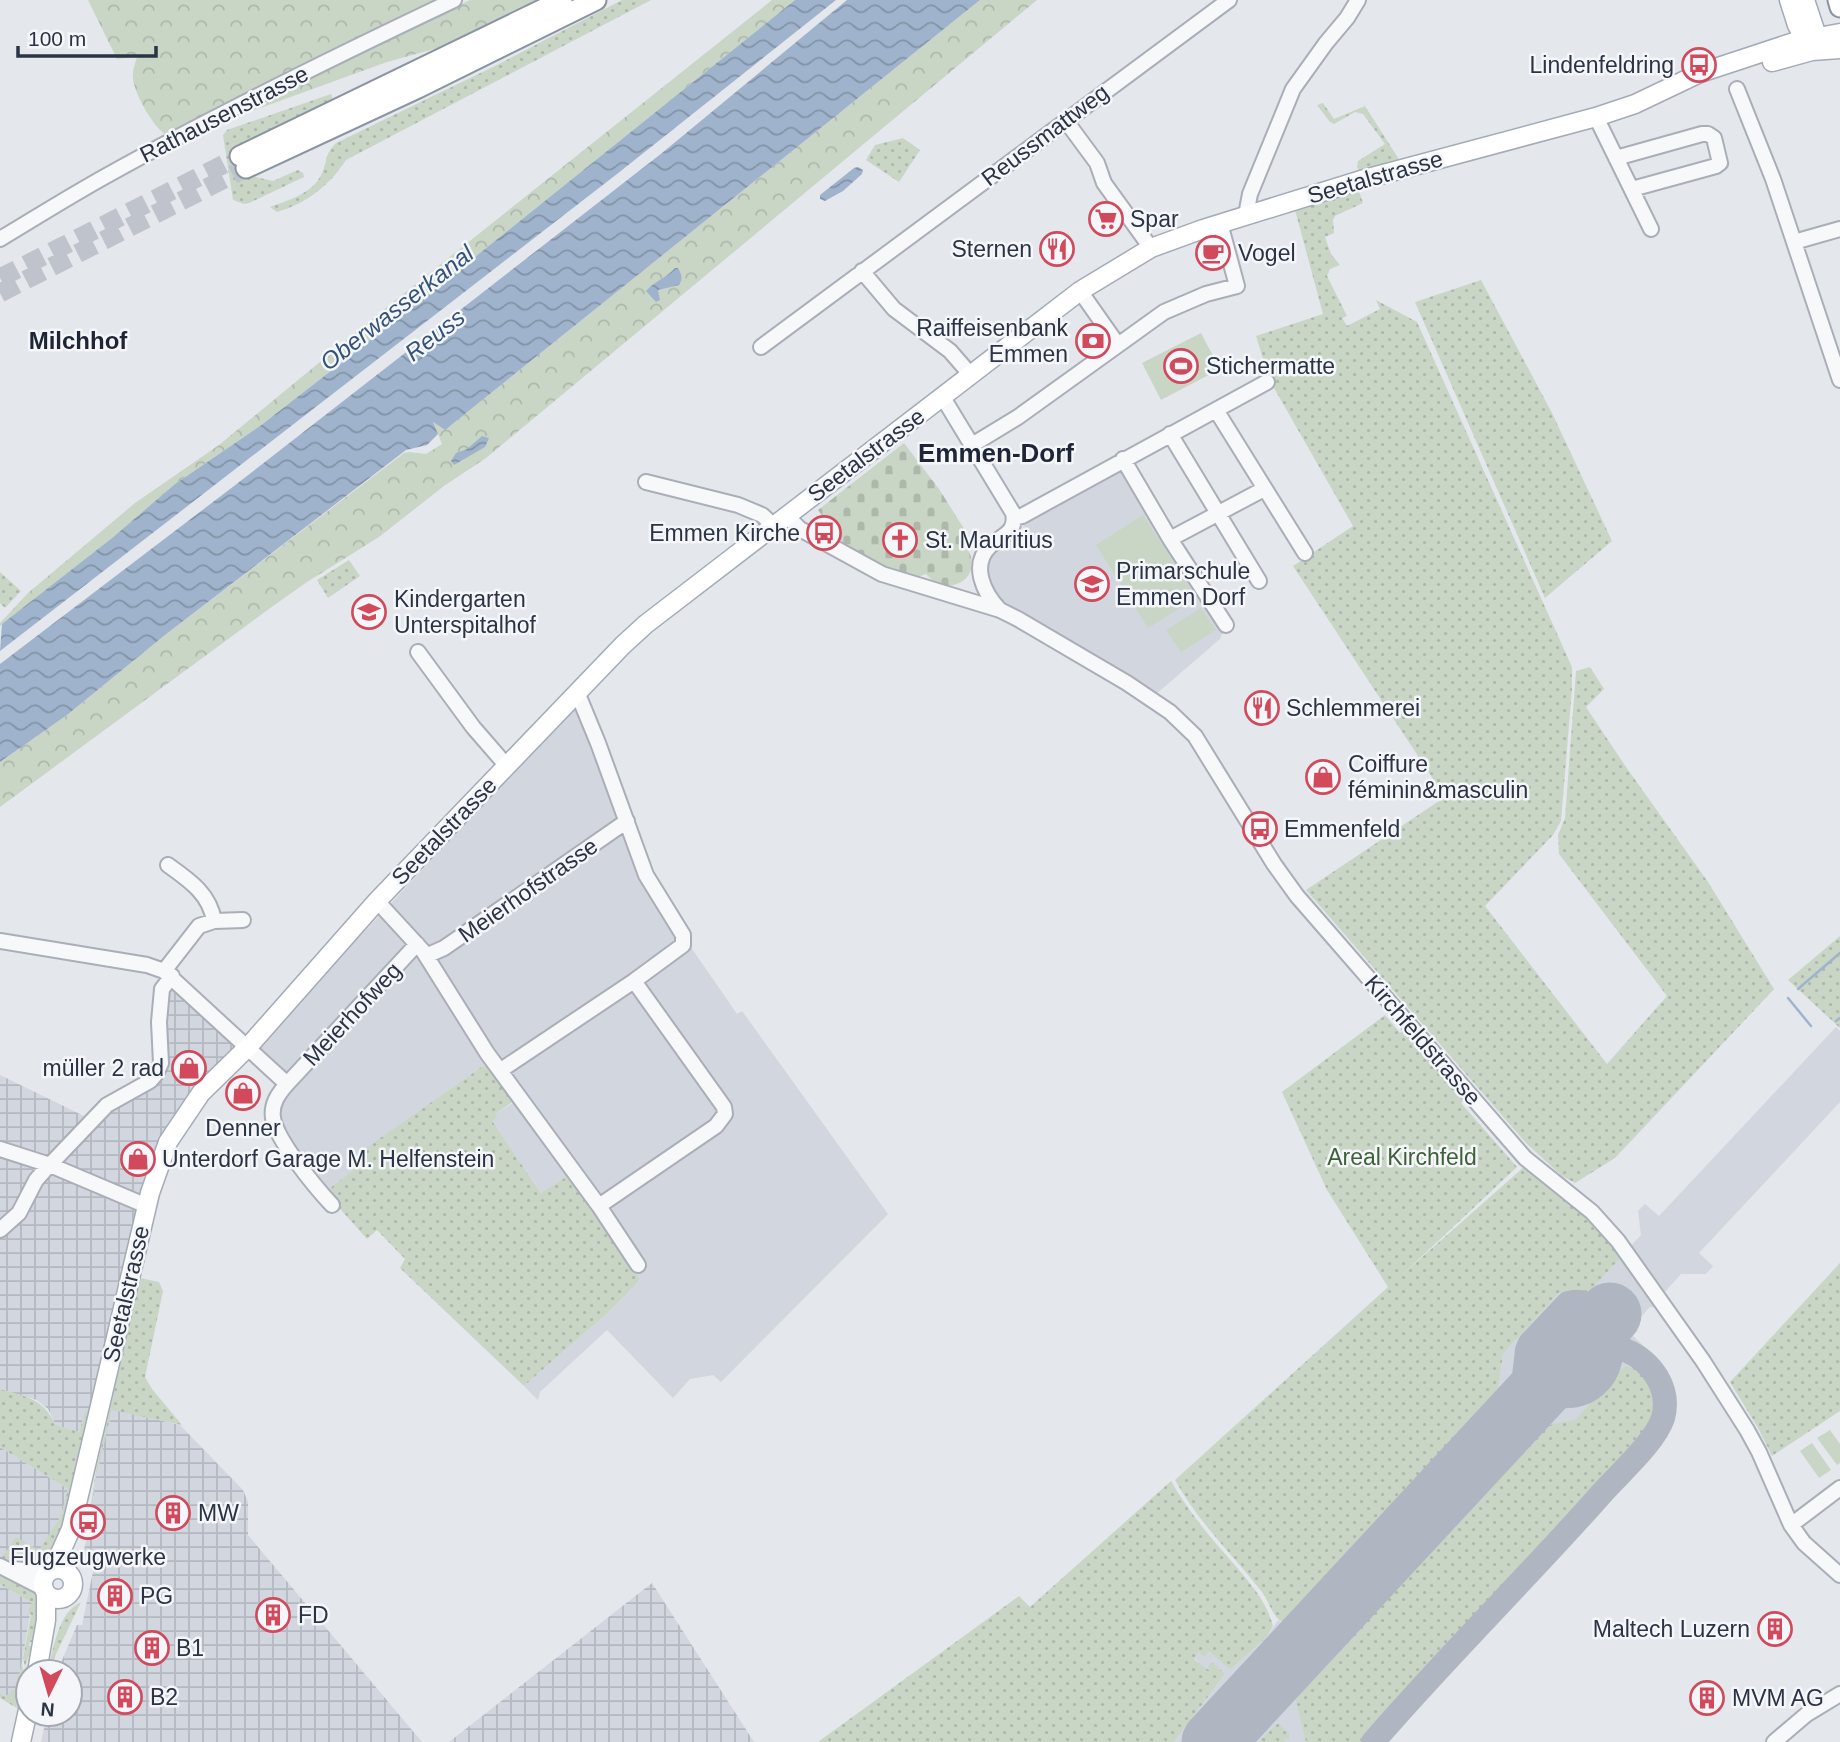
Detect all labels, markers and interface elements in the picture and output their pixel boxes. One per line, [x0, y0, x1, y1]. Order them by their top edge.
scale bar [18, 14, 156, 58]
text: 100 m [28, 27, 86, 50]
bus stop icon: Lindenfeldring [1680, 46, 1718, 84]
place label: Lindenfeldring [1529, 52, 1674, 78]
street label: Rathausenstrasse [136, 60, 312, 168]
street label: Reussmattweg [976, 79, 1114, 191]
street label: Seetalstrasse [1304, 145, 1446, 209]
supermarket icon: Spar [1087, 200, 1125, 238]
place label: Spar [1130, 206, 1179, 232]
restaurant icon: Sternen [1038, 230, 1076, 268]
cafe icon: Vogel [1194, 234, 1232, 272]
place label: Sternen [951, 236, 1032, 262]
water label: Oberwasserkanal [315, 239, 479, 376]
place label: Vogel [1238, 240, 1296, 266]
water label: Reuss [400, 303, 470, 366]
place label: Raiffeisenbank Emmen [916, 315, 1068, 367]
bank icon: Raiffeisenbank Emmen [1074, 322, 1112, 360]
district label: Milchhof [29, 327, 128, 354]
sports icon: Stichermatte [1162, 347, 1200, 385]
place label: Stichermatte [1206, 353, 1335, 379]
street label: Seetalstrasse [803, 403, 929, 507]
district label: Emmen-Dorf [918, 438, 1074, 468]
bus stop icon: Emmen Kirche [805, 514, 843, 552]
place label: Emmen Kirche [649, 520, 800, 546]
church icon: St. Mauritius [881, 521, 919, 559]
place label: St. Mauritius [925, 527, 1053, 553]
place label: Primarschule Emmen Dorf [1116, 558, 1250, 610]
school or university icon: Primarschule Emmen Dorf [1073, 565, 1111, 603]
place label: Kindergarten Unterspitalhof [394, 586, 537, 638]
school or university icon: Kindergarten Unterspitalhof [350, 593, 388, 631]
restaurant icon: Schlemmerei [1243, 689, 1281, 727]
place label: Schlemmerei [1286, 695, 1420, 721]
place label: Coiffure féminin&masculin [1348, 751, 1528, 803]
shop icon: Coiffure féminin&masculin [1304, 758, 1342, 796]
street label: Seetalstrasse [386, 772, 502, 890]
bus stop icon: Emmenfeld [1241, 810, 1279, 848]
place label: Emmenfeld [1284, 816, 1400, 842]
street label: Meierhofstrasse [454, 832, 602, 948]
street label: Meierhofweg [298, 957, 406, 1071]
street label: Kirchfeldstrasse [1360, 970, 1486, 1110]
shop icon: müller 2 rad [170, 1049, 208, 1087]
place label: müller 2 rad [43, 1055, 164, 1081]
shop icon: Denner [224, 1074, 262, 1112]
place label: Denner [205, 1115, 281, 1141]
shop icon: Unterdorf Garage M. Helfenstein [119, 1140, 157, 1178]
park label: Areal Kirchfeld [1327, 1144, 1477, 1170]
place label: Unterdorf Garage M. Helfenstein [162, 1146, 494, 1172]
street label: Seetalstrasse [98, 1223, 154, 1365]
building icon: MW [154, 1494, 192, 1532]
place label: MW [198, 1500, 239, 1526]
bus stop icon: Flugzeugwerke [69, 1503, 107, 1541]
place label: Flugzeugwerke [10, 1544, 166, 1570]
building icon: PG [96, 1577, 134, 1615]
place label: PG [140, 1583, 173, 1609]
building icon: FD [254, 1596, 292, 1634]
place label: FD [298, 1602, 329, 1628]
building icon: Maltech Luzern [1756, 1610, 1794, 1648]
place label: Maltech Luzern [1593, 1616, 1750, 1642]
building icon: B1 [133, 1629, 171, 1667]
place label: B1 [176, 1635, 204, 1661]
north arrow [14, 1658, 84, 1728]
building icon: B2 [106, 1678, 144, 1716]
building icon: MVM AG [1688, 1679, 1726, 1717]
place label: B2 [150, 1684, 178, 1710]
place label: MVM AG [1732, 1685, 1824, 1711]
text: N [40, 1698, 55, 1720]

